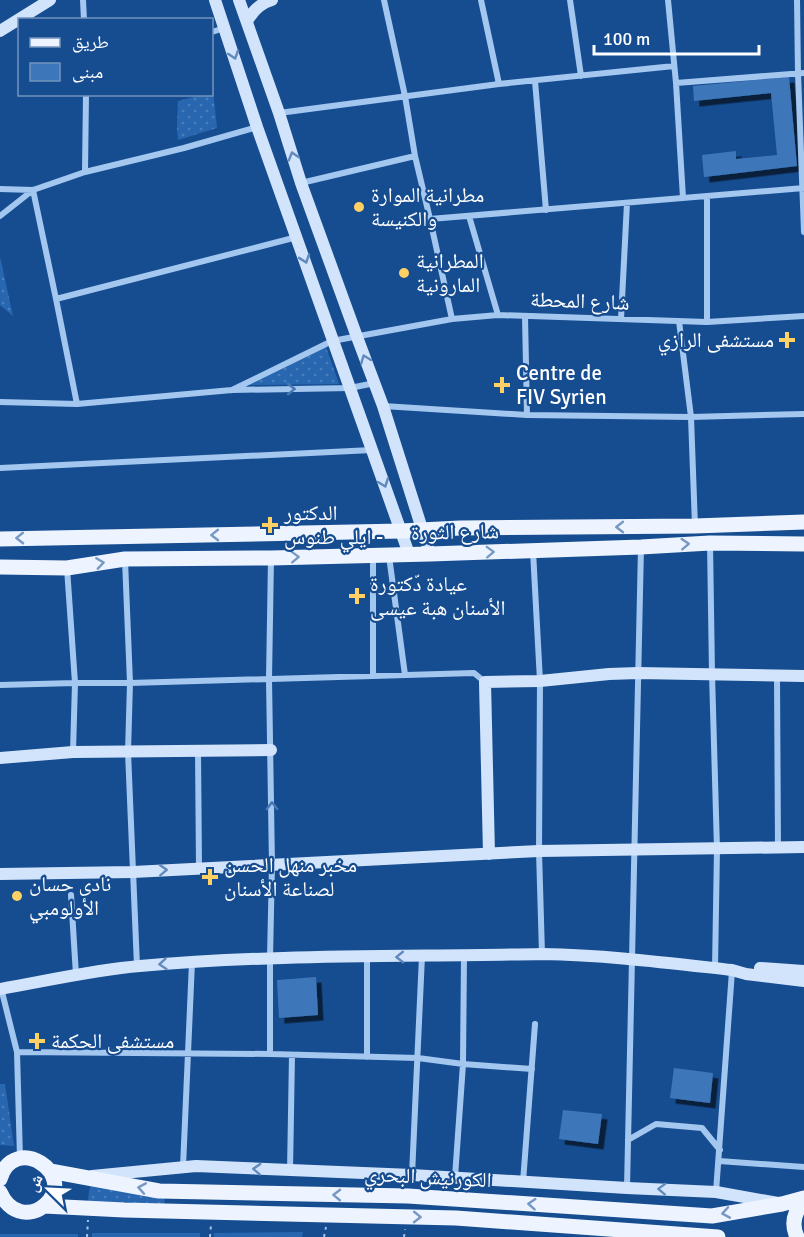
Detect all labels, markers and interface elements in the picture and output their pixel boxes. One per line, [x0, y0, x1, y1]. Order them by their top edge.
legend [18, 18, 213, 96]
scale bar [594, 18, 759, 56]
text: 100 m [603, 28, 650, 50]
text: طريق [72, 31, 109, 53]
one-way arrow [227, 49, 239, 60]
text: مبنى [72, 61, 103, 83]
one-way arrow [288, 151, 300, 162]
place label: مطرانية الموارة والكنيسة [371, 182, 484, 232]
marker: مطرانية الموارة والكنيسة [352, 200, 366, 214]
place label: المطرانية المارونية [416, 248, 484, 298]
one-way arrow [297, 254, 310, 264]
marker: المطرانية المارونية [397, 266, 411, 280]
street label: شارع المحطة [530, 286, 630, 316]
place label: مستشفى الرازي [658, 327, 774, 356]
marker: مستشفى الرازي [778, 331, 796, 349]
one-way arrow [360, 354, 373, 365]
place label: Centre de FIV Syrien [516, 360, 607, 410]
marker: Centre de FIV Syrien [493, 376, 511, 394]
one-way arrow [286, 383, 295, 395]
one-way arrow [376, 477, 389, 488]
place label: الدكتور ايلي طنوس - [283, 500, 383, 553]
marker: الدكتور ايلي طنوس - [261, 516, 279, 534]
street label: شارع الثورة [411, 518, 499, 546]
one-way arrow [615, 521, 624, 533]
one-way arrow [210, 529, 219, 541]
one-way arrow [15, 532, 24, 545]
one-way arrow [680, 538, 689, 551]
one-way arrow [485, 546, 494, 558]
one-way arrow [290, 551, 299, 563]
one-way arrow [96, 557, 105, 569]
place label: عيادة دّكتورة الأسنان هبة عيسى [370, 571, 506, 621]
marker: عيادة دّكتورة الأسنان هبة عيسى [348, 587, 366, 605]
one-way arrow [266, 802, 278, 811]
place label: مخبر منهل الحسن لصناعة الأسنان [224, 852, 357, 902]
one-way arrow [159, 864, 168, 877]
marker: مخبر منهل الحسن لصناعة الأسنان [201, 868, 219, 886]
place label: نادي حسان الأولومبي [29, 871, 111, 924]
marker: نادي حسان الأولومبي [10, 889, 24, 903]
one-way arrow [395, 951, 404, 963]
one-way arrow [158, 958, 167, 971]
place label: مستشفى الحكمة [51, 1028, 174, 1054]
marker: مستشفى الحكمة [28, 1032, 46, 1050]
north arrow [18, 1159, 78, 1219]
street label: الكورنيش البحري [364, 1161, 492, 1197]
one-way arrow [253, 1162, 262, 1175]
text: ش [23, 1171, 48, 1195]
one-way arrow [138, 1182, 148, 1195]
one-way arrow [657, 1183, 666, 1196]
one-way arrow [332, 1188, 341, 1201]
one-way arrow [527, 1197, 536, 1210]
one-way arrow [721, 1207, 731, 1219]
one-way arrow [413, 1211, 422, 1224]

